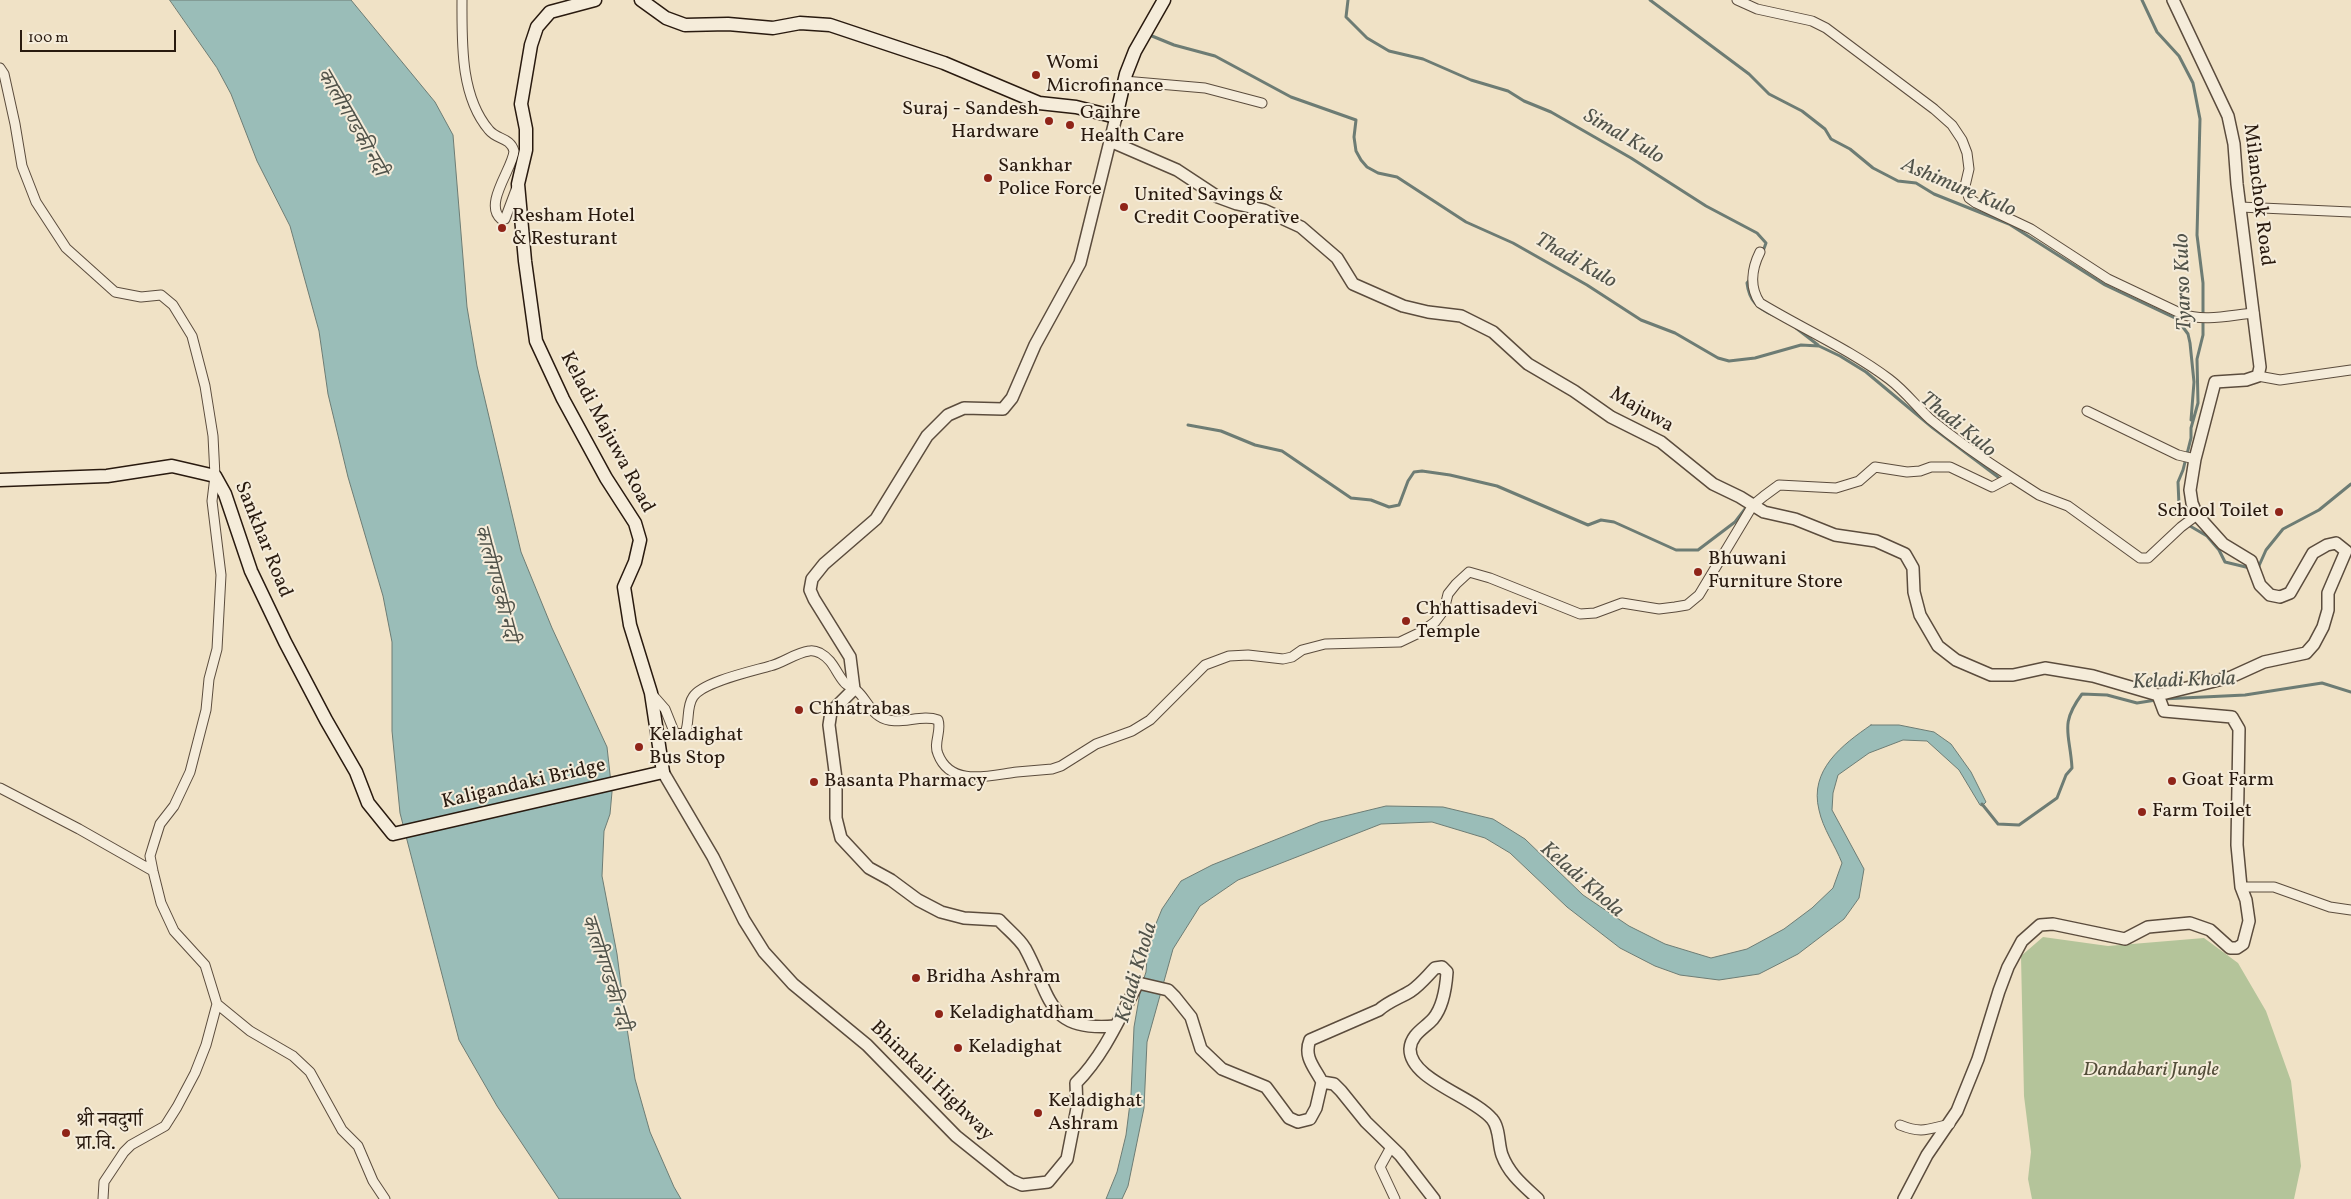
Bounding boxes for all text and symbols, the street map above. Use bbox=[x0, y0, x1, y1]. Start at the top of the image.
scale bar bbox=[22, 20, 179, 52]
text: 100 m bbox=[28, 28, 68, 49]
place label: Womi Microfinance bbox=[1046, 52, 1163, 99]
water label: कालीगण्डकी नदी bbox=[309, 65, 391, 181]
marker: Womi Microfinance bbox=[1030, 69, 1042, 81]
place label: Suraj - Sandesh Hardware bbox=[902, 98, 1039, 145]
place label: Gaihre Health Care bbox=[1080, 102, 1184, 149]
water label: Simal Kulo bbox=[1578, 105, 1668, 171]
marker: Suraj - Sandesh Hardware bbox=[1043, 115, 1055, 127]
marker: Gaihre Health Care bbox=[1064, 119, 1076, 131]
street label: Milanchok Road bbox=[2236, 122, 2278, 268]
water label: Ashimure Kulo bbox=[1897, 154, 2019, 224]
place label: Sankhar Police Force bbox=[998, 155, 1102, 202]
marker: Sankhar Police Force bbox=[982, 172, 994, 184]
place label: United Savings & Credit Cooperative bbox=[1134, 184, 1299, 231]
marker: United Savings & Credit Cooperative bbox=[1118, 201, 1130, 213]
place label: Resham Hotel & Resturant bbox=[512, 205, 635, 252]
marker: Resham Hotel & Resturant bbox=[496, 222, 508, 234]
water label: Thadi Kulo bbox=[1530, 229, 1620, 295]
water label: Tyarso Kulo bbox=[2171, 233, 2199, 331]
street label: Keladi Majuwa Road bbox=[553, 348, 659, 518]
street label: Majuwa bbox=[1605, 383, 1677, 439]
water label: Thadi Kulo bbox=[1914, 388, 2000, 464]
street label: Sankhar Road bbox=[228, 478, 296, 602]
place label: School Toilet bbox=[2157, 500, 2269, 524]
marker: School Toilet bbox=[2273, 506, 2285, 518]
water label: कालीगण्डकी नदी bbox=[466, 523, 522, 645]
place label: Bhuwani Furniture Store bbox=[1708, 548, 1843, 595]
marker: Bhuwani Furniture Store bbox=[1692, 566, 1704, 578]
place label: Chhattisadevi Temple bbox=[1416, 598, 1538, 645]
marker: Chhattisadevi Temple bbox=[1400, 615, 1412, 627]
water label: Keladi Khola bbox=[2132, 668, 2236, 696]
place label: Chhatrabas bbox=[809, 698, 910, 722]
marker: Chhatrabas bbox=[793, 704, 805, 716]
place label: Keladighat Bus Stop bbox=[649, 724, 743, 771]
marker: Keladighat Bus Stop bbox=[633, 741, 645, 753]
street label: Kaligandaki Bridge bbox=[440, 754, 608, 816]
place label: Goat Farm bbox=[2182, 769, 2274, 793]
place label: Basanta Pharmacy bbox=[824, 770, 987, 794]
marker: Goat Farm bbox=[2166, 775, 2178, 787]
marker: Basanta Pharmacy bbox=[808, 776, 820, 788]
place label: Farm Toilet bbox=[2152, 800, 2252, 824]
marker: Farm Toilet bbox=[2136, 806, 2148, 818]
water label: Keladi Khola bbox=[1534, 838, 1628, 924]
water label: कालीगण्डकी नदी bbox=[573, 912, 635, 1034]
water label: Keladi Khola bbox=[1112, 920, 1164, 1026]
place label: Bridha Ashram bbox=[926, 966, 1061, 990]
marker: Bridha Ashram bbox=[910, 972, 922, 984]
place label: Keladighatdham bbox=[949, 1002, 1094, 1026]
marker: Keladighatdham bbox=[933, 1008, 945, 1020]
street label: Bhimkali Highway bbox=[864, 1017, 998, 1147]
place label: Keladighat bbox=[968, 1036, 1062, 1060]
marker: Keladighat bbox=[952, 1042, 964, 1054]
park label: Dandabari Jungle bbox=[2083, 1059, 2219, 1083]
place label: Keladighat Ashram bbox=[1048, 1090, 1142, 1137]
marker: Keladighat Ashram bbox=[1032, 1107, 1044, 1119]
place label: श्री नवदुर्गा प्रा.वि. bbox=[76, 1110, 143, 1157]
marker: श्री नवदुर्गा प्रा.वि. bbox=[60, 1127, 72, 1139]

